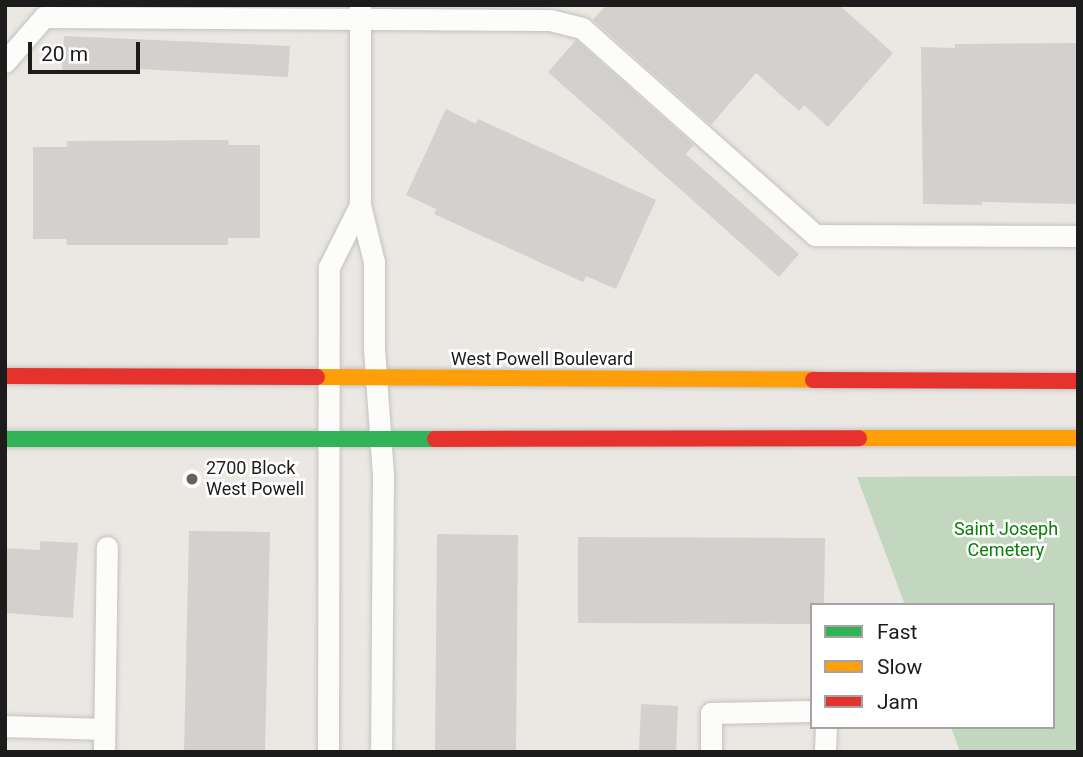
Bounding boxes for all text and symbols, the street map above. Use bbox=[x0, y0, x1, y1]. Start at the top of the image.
scale bar bbox=[32, 28, 144, 72]
text: 20 m bbox=[41, 42, 88, 66]
street label: West Powell Boulevard bbox=[451, 348, 633, 370]
place label: 2700 Block West Powell bbox=[206, 458, 304, 500]
marker: 2700 Block West Powell bbox=[184, 471, 200, 487]
park label: Saint Joseph Cemetery bbox=[954, 519, 1058, 562]
legend bbox=[810, 603, 1055, 729]
text: Fast bbox=[877, 620, 917, 644]
text: Slow bbox=[877, 655, 922, 679]
text: Jam bbox=[877, 690, 918, 714]

